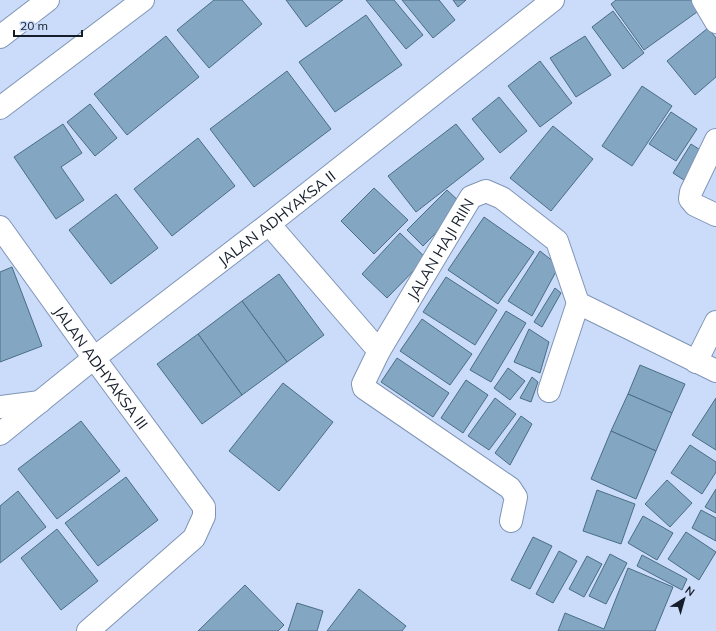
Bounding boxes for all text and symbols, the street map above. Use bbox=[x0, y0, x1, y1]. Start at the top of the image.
scale bar bbox=[14, 12, 82, 38]
text: 20 m bbox=[20, 18, 48, 33]
street label: JALAN ADHYAKSA II bbox=[214, 166, 339, 269]
street label: JALAN HAJI RIIN bbox=[402, 195, 478, 303]
street label: JALAN ADHYAKSA III bbox=[50, 302, 153, 433]
north arrow bbox=[664, 579, 704, 619]
text: N bbox=[682, 583, 698, 599]

